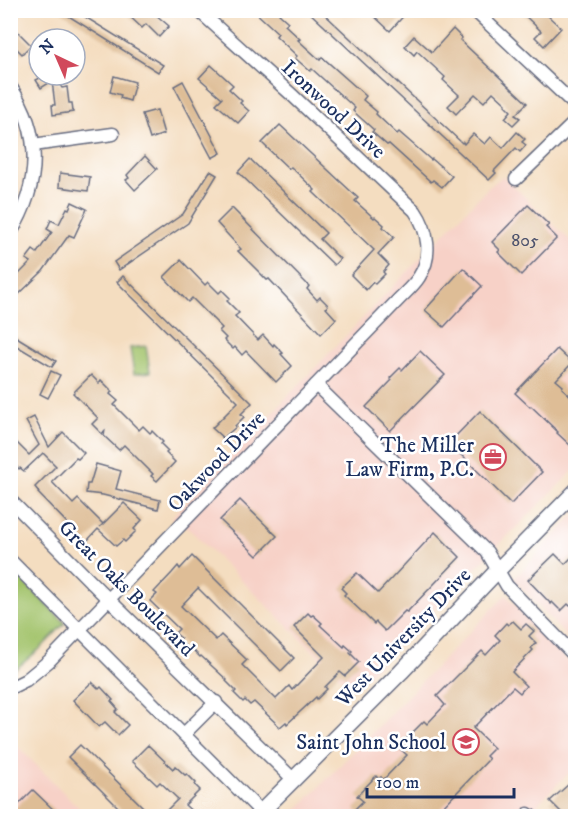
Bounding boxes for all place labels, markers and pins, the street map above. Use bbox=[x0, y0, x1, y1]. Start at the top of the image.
place label: The Miller Law Firm, P.C. bbox=[345, 433, 474, 483]
office icon: The Miller Law Firm, P.C. bbox=[478, 442, 508, 472]
school or university icon: Saint John School bbox=[451, 727, 481, 757]
place label: Saint John School bbox=[296, 730, 447, 756]

